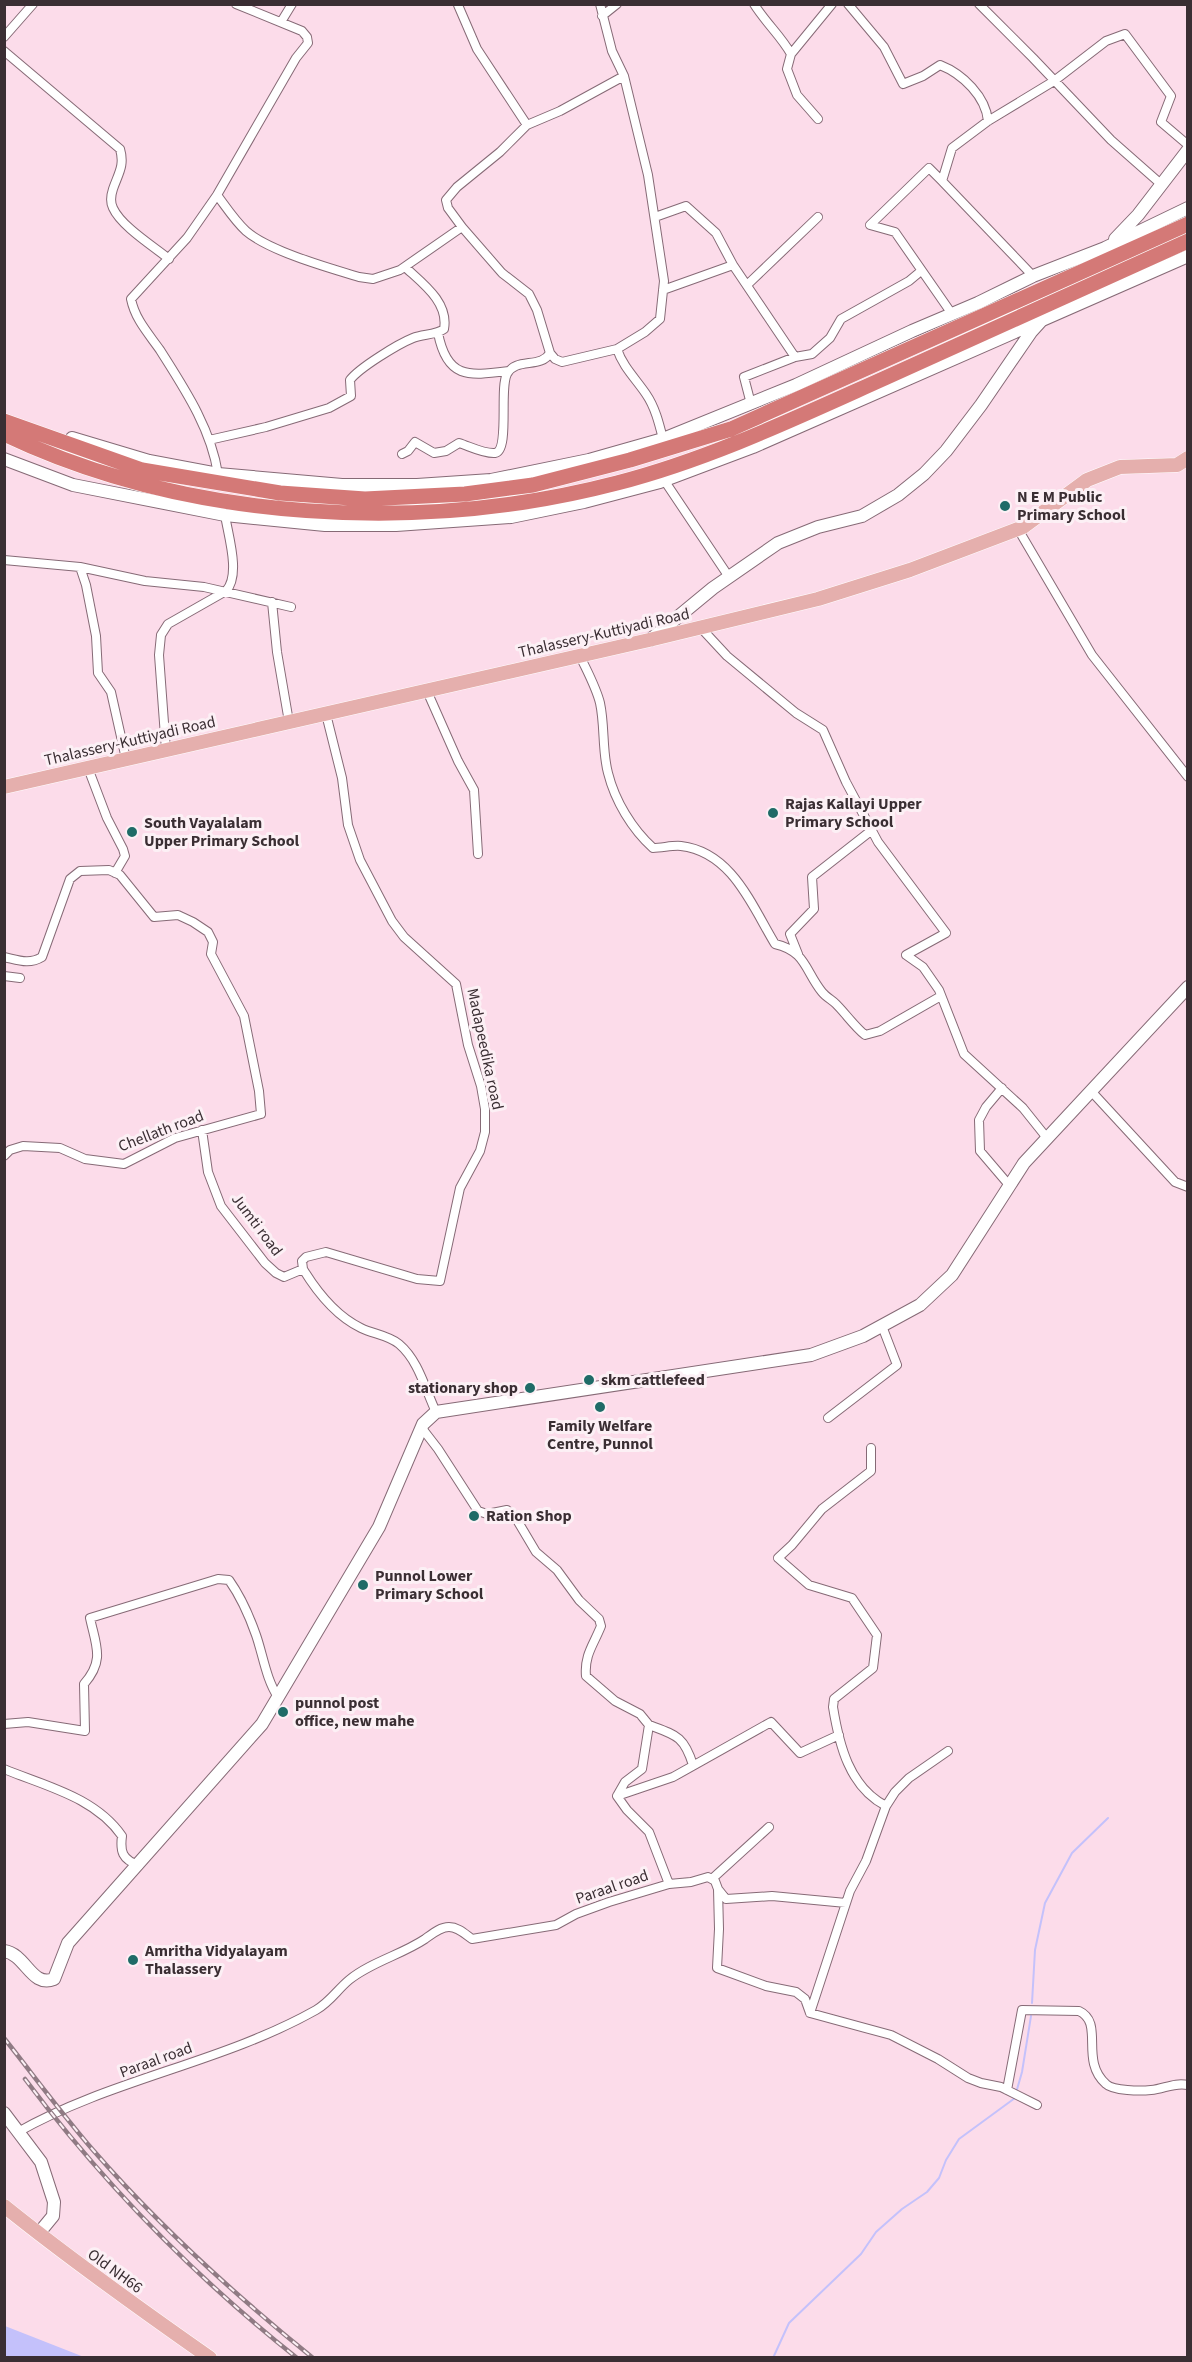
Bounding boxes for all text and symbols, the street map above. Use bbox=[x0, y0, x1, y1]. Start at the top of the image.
place label: N E M Public Primary School bbox=[1017, 486, 1126, 526]
marker: N E M Public Primary School bbox=[998, 499, 1012, 513]
street label: Thalassery-Kuttiyadi Road bbox=[516, 603, 692, 663]
street label: Thalassery-Kuttiyadi Road bbox=[42, 711, 218, 771]
place label: Rajas Kallayi Upper Primary School bbox=[785, 793, 922, 833]
marker: Rajas Kallayi Upper Primary School bbox=[766, 806, 780, 820]
place label: South Vayalalam Upper Primary School bbox=[144, 812, 300, 852]
marker: South Vayalalam Upper Primary School bbox=[125, 825, 139, 839]
street label: Madapeedika road bbox=[461, 986, 509, 1112]
street label: Chellath road bbox=[115, 1105, 207, 1157]
street label: Jumti road bbox=[226, 1189, 288, 1261]
place label: skm cattlefeed bbox=[601, 1369, 705, 1391]
marker: skm cattlefeed bbox=[582, 1373, 596, 1387]
place label: stationary shop bbox=[408, 1377, 518, 1399]
marker: stationary shop bbox=[523, 1381, 537, 1395]
marker: Family Welfare Centre, Punnol bbox=[593, 1400, 607, 1414]
place label: Family Welfare Centre, Punnol bbox=[547, 1415, 653, 1455]
place label: Ration Shop bbox=[486, 1505, 572, 1527]
marker: Ration Shop bbox=[467, 1509, 481, 1523]
place label: Punnol Lower Primary School bbox=[375, 1565, 484, 1605]
marker: Punnol Lower Primary School bbox=[356, 1578, 370, 1592]
place label: punnol post office, new mahe bbox=[295, 1692, 415, 1732]
marker: punnol post office, new mahe bbox=[276, 1705, 290, 1719]
street label: Paraal road bbox=[573, 1864, 651, 1910]
place label: Amritha Vidyalayam Thalassery bbox=[144, 1940, 288, 1980]
marker: Amritha Vidyalayam Thalassery bbox=[126, 1953, 140, 1967]
street label: Paraal road bbox=[117, 2037, 195, 2083]
street label: Old NH66 bbox=[83, 2243, 147, 2299]

